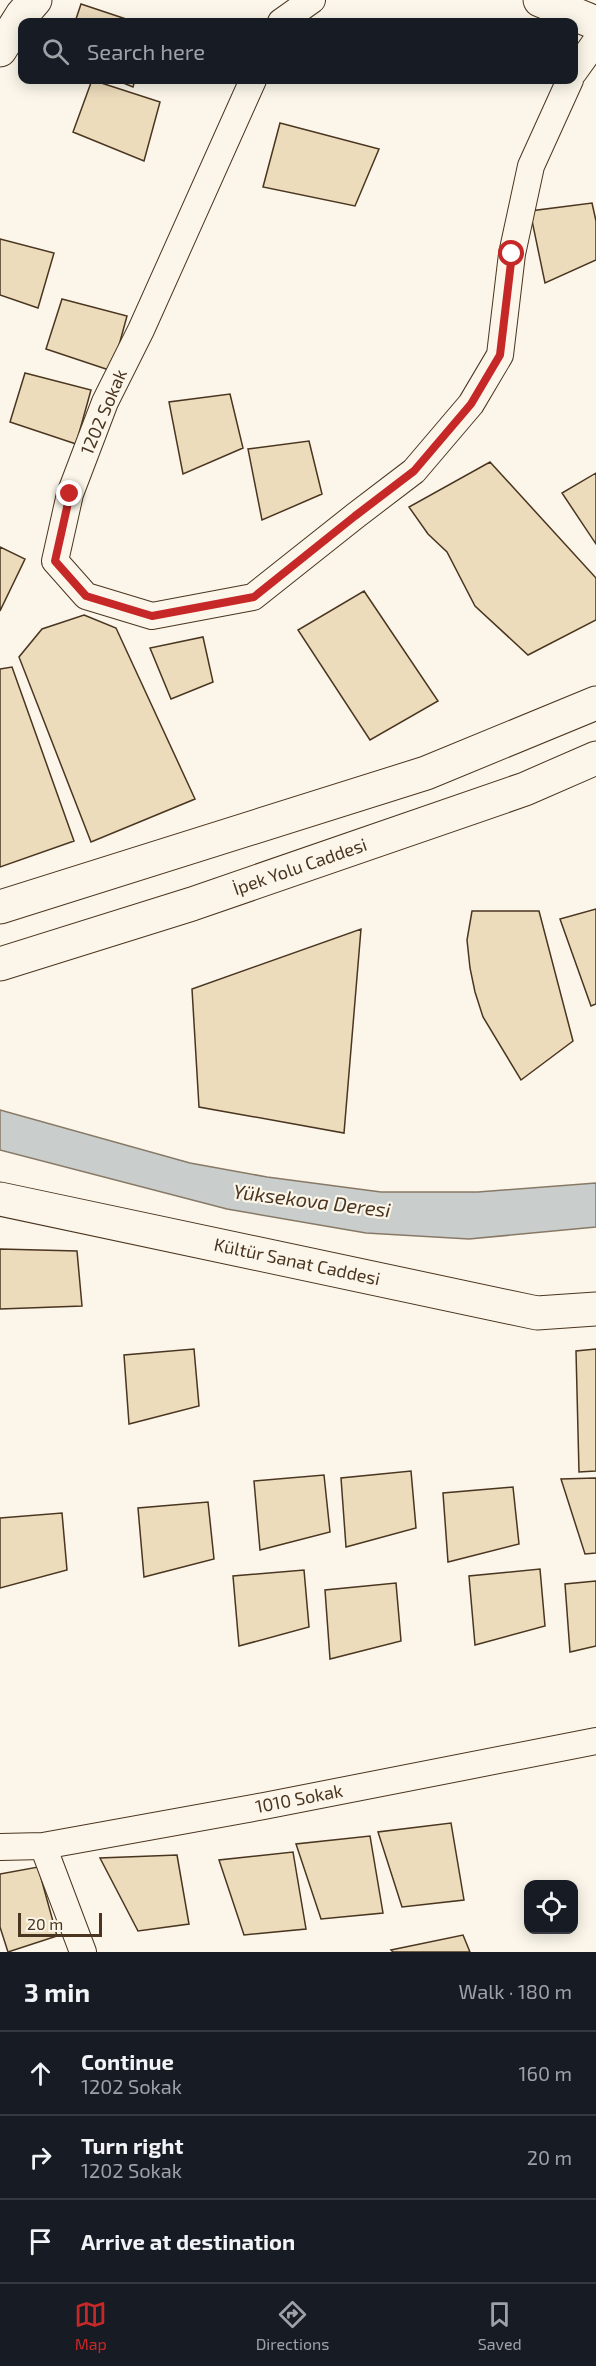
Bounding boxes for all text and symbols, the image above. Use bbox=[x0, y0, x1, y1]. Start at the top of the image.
search box bbox=[18, 18, 578, 84]
icon: search bbox=[39, 35, 72, 68]
text: Search here bbox=[87, 38, 205, 64]
route start bbox=[498, 240, 524, 266]
street label: 1202 Sokak bbox=[75, 366, 131, 458]
route end bbox=[56, 480, 82, 506]
street label: İpek Yolu Caddesi bbox=[230, 833, 370, 899]
water label: Yüksekova Deresi bbox=[232, 1178, 392, 1222]
street label: Kültür Sanat Caddesi bbox=[212, 1233, 382, 1289]
street label: 1010 Sokak bbox=[253, 1779, 344, 1817]
map controls bbox=[524, 1880, 578, 1934]
button: locate bbox=[524, 1880, 578, 1934]
scale bar bbox=[18, 1910, 102, 1938]
text: 20 m bbox=[27, 1914, 63, 1933]
text: 3 min bbox=[24, 1976, 90, 2007]
text: Walk · 180 m bbox=[459, 1979, 572, 2003]
text: Continue bbox=[81, 2048, 174, 2074]
icon: ahead bbox=[24, 2057, 57, 2090]
text: 160 m bbox=[519, 2061, 572, 2085]
text: 1202 Sokak bbox=[81, 2074, 182, 2098]
text: Turn right bbox=[81, 2132, 183, 2158]
icon: right bbox=[24, 2141, 57, 2174]
text: 20 m bbox=[527, 2145, 572, 2169]
text: 1202 Sokak bbox=[81, 2158, 182, 2182]
icon: arrive bbox=[24, 2225, 57, 2258]
text: Arrive at destination bbox=[81, 2228, 295, 2254]
tab: Map bbox=[74, 2298, 107, 2353]
tab: Directions bbox=[256, 2298, 329, 2353]
tab: Saved bbox=[478, 2298, 522, 2353]

